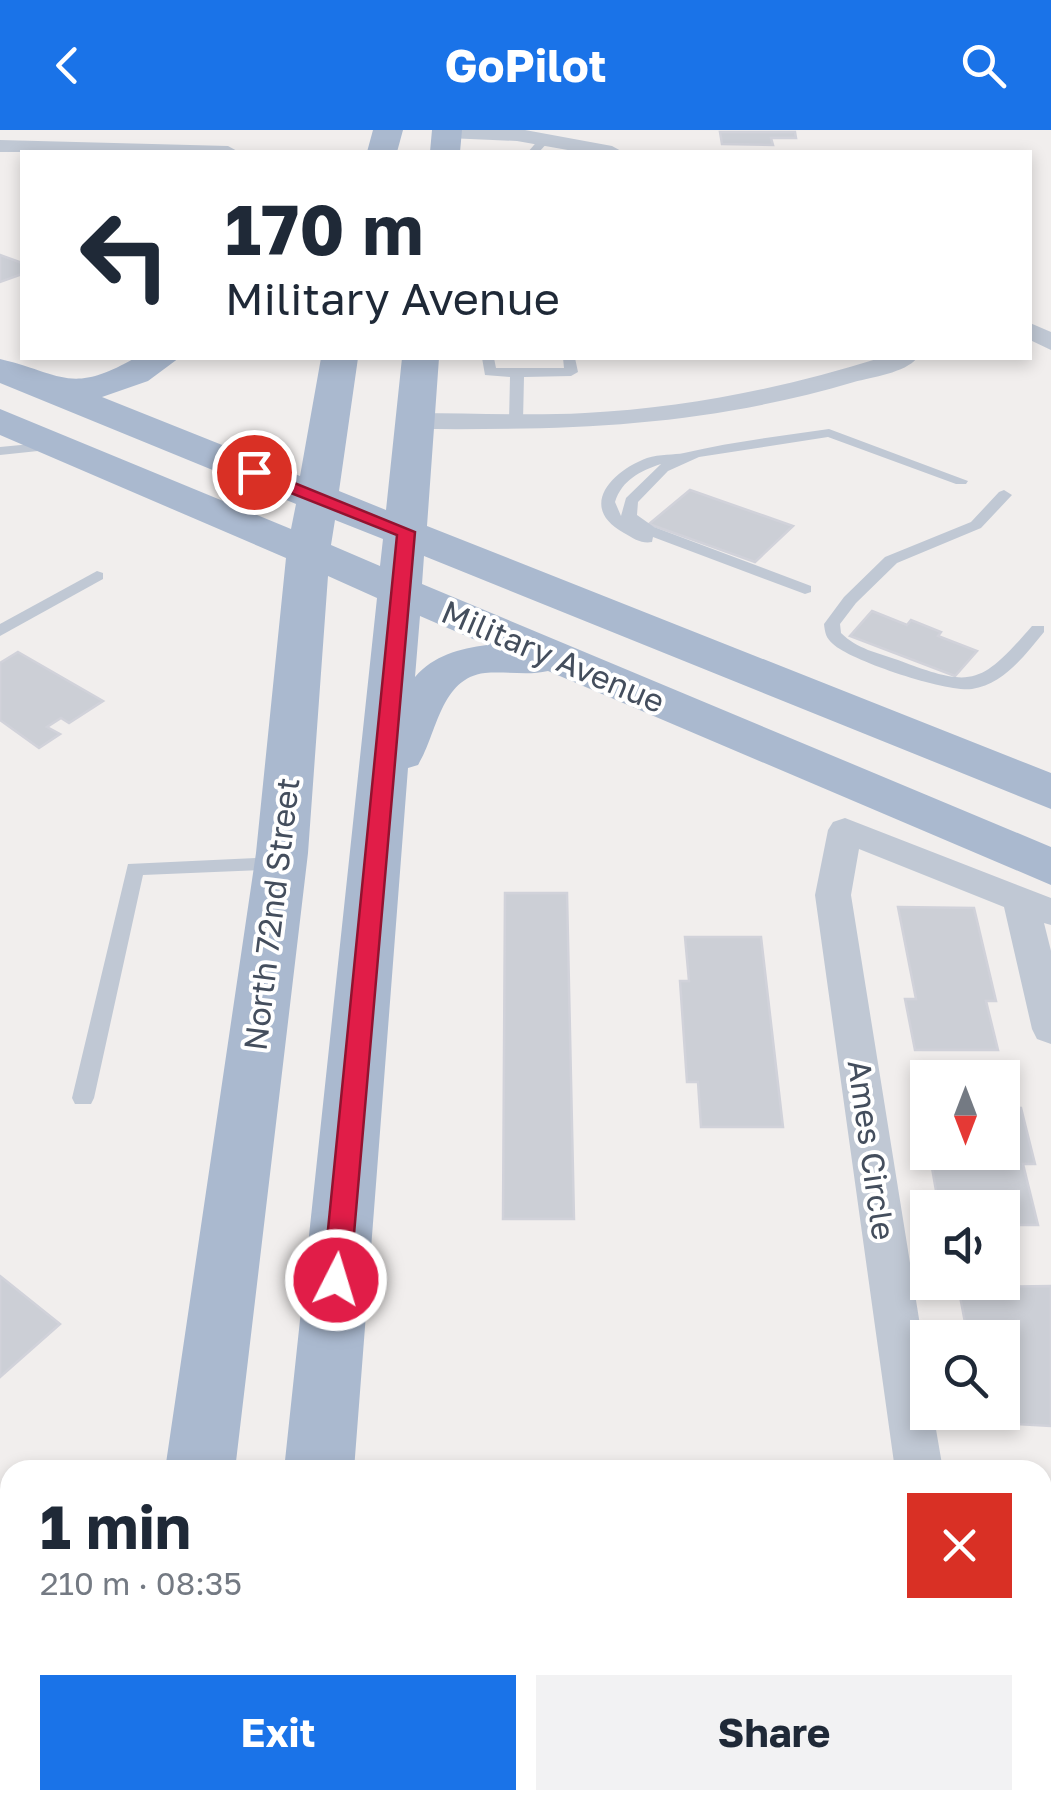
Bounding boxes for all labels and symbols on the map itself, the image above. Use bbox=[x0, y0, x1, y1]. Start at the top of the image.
pin bbox=[212, 430, 297, 515]
street label: Military Avenue bbox=[436, 592, 670, 720]
street label: North 72nd Street bbox=[235, 775, 307, 1053]
street label: Ames Circle bbox=[841, 1057, 903, 1242]
north arrow bbox=[910, 1060, 1020, 1170]
position arrow bbox=[284, 1228, 388, 1332]

